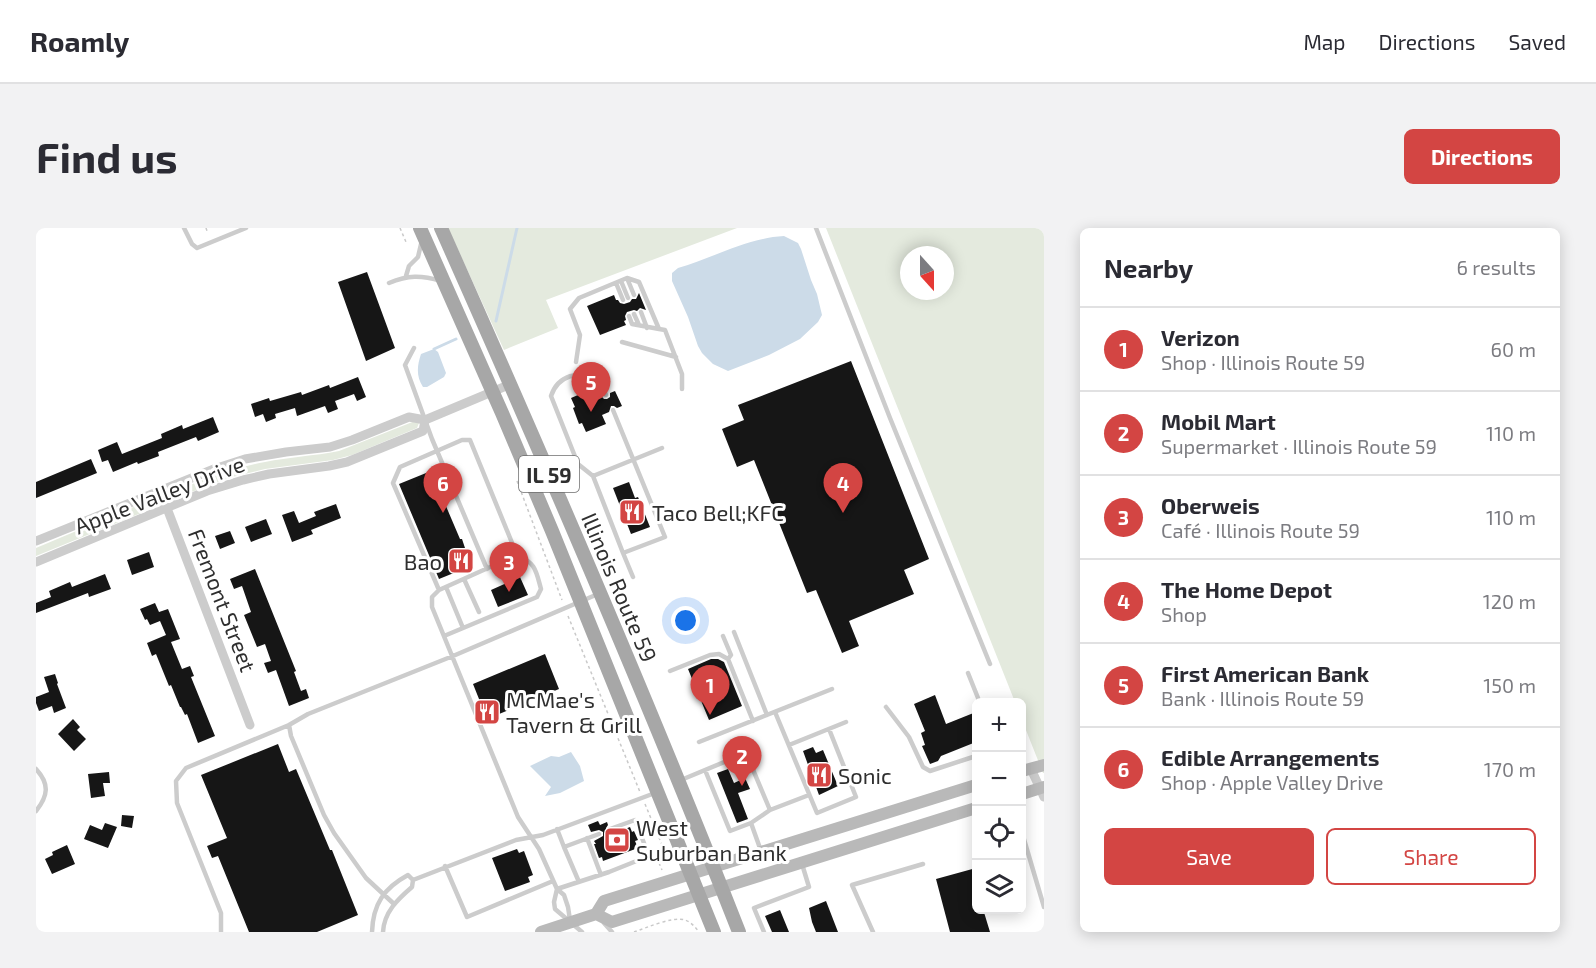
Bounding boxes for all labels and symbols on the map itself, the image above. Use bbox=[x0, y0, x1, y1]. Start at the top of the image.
north arrow bbox=[900, 246, 954, 300]
pin: 5 bbox=[572, 362, 610, 412]
street label: Apple Valley Drive bbox=[70, 450, 248, 538]
road number: IL 59 bbox=[519, 456, 579, 492]
pin: 6 bbox=[424, 464, 462, 513]
pin: 4 bbox=[824, 464, 862, 513]
restaurant icon: Taco Bell;KFC bbox=[617, 497, 647, 527]
place label: Taco Bell;KFC bbox=[652, 499, 784, 525]
street label: Illinois Route 59 bbox=[577, 509, 663, 665]
street label: Fremont Street bbox=[184, 525, 262, 675]
pin: 3 bbox=[490, 542, 528, 592]
restaurant icon: Bao bbox=[446, 546, 476, 576]
place label: Bao bbox=[404, 548, 442, 574]
your location bbox=[671, 606, 700, 635]
pin: 1 bbox=[690, 666, 730, 715]
place label: McMae's Tavern & Grill bbox=[506, 686, 642, 737]
restaurant icon: McMae's Tavern & Grill bbox=[472, 697, 502, 727]
pin: 2 bbox=[722, 736, 762, 786]
restaurant icon: Sonic bbox=[804, 760, 834, 790]
place label: Sonic bbox=[838, 762, 892, 788]
place label: West Suburban Bank bbox=[636, 814, 787, 865]
bank icon: West Suburban Bank bbox=[602, 825, 632, 855]

